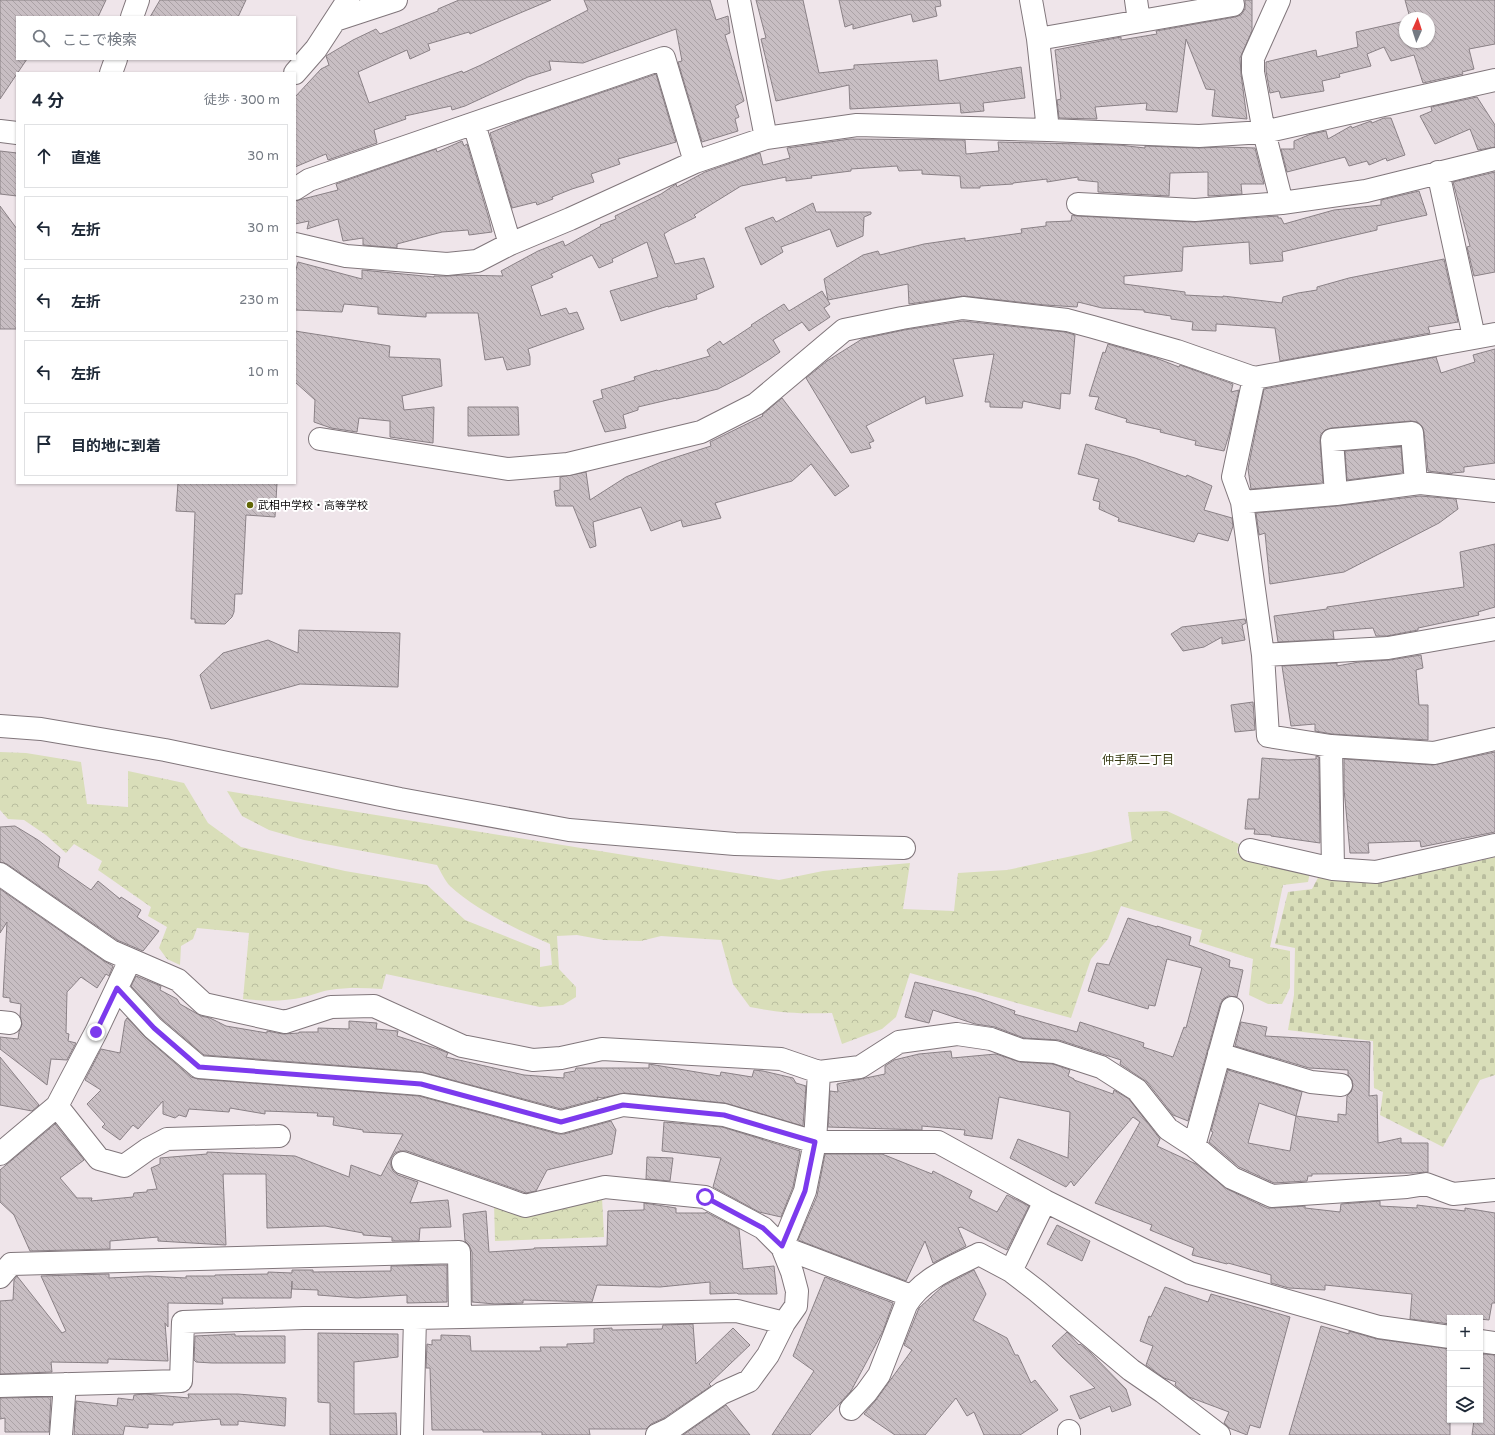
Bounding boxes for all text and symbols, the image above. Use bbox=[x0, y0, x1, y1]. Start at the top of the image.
north arrow bbox=[1399, 12, 1435, 48]
search box bbox=[16, 16, 296, 60]
icon: search bbox=[30, 27, 52, 49]
text: ここで検索 bbox=[62, 31, 137, 49]
text: 4 分 bbox=[32, 90, 64, 111]
text: 徒歩 · 300 m bbox=[204, 92, 280, 108]
icon: ahead bbox=[33, 145, 55, 167]
text: 30 m bbox=[247, 148, 279, 164]
text: 直進 bbox=[71, 149, 101, 167]
icon: left bbox=[33, 217, 55, 239]
text: 30 m bbox=[247, 220, 279, 236]
text: 左折 bbox=[71, 221, 101, 239]
icon: left bbox=[33, 289, 55, 311]
text: 230 m bbox=[239, 292, 279, 308]
text: 左折 bbox=[71, 293, 101, 311]
icon: left bbox=[33, 361, 55, 383]
text: 10 m bbox=[247, 364, 279, 380]
text: 左折 bbox=[71, 365, 101, 383]
icon: arrive bbox=[33, 433, 55, 455]
text: 目的地に到着 bbox=[71, 437, 161, 455]
place label: 武相中学校・高等学校 bbox=[258, 499, 368, 512]
marker: 武相中学校・高等学校 bbox=[245, 500, 255, 510]
district label: 仲手原二丁目 bbox=[1102, 753, 1174, 767]
route end bbox=[87, 1023, 105, 1041]
route start bbox=[696, 1188, 714, 1206]
map controls bbox=[1447, 1315, 1483, 1423]
button: + bbox=[1447, 1315, 1483, 1351]
button: − bbox=[1447, 1351, 1483, 1387]
button: layers bbox=[1447, 1387, 1483, 1423]

